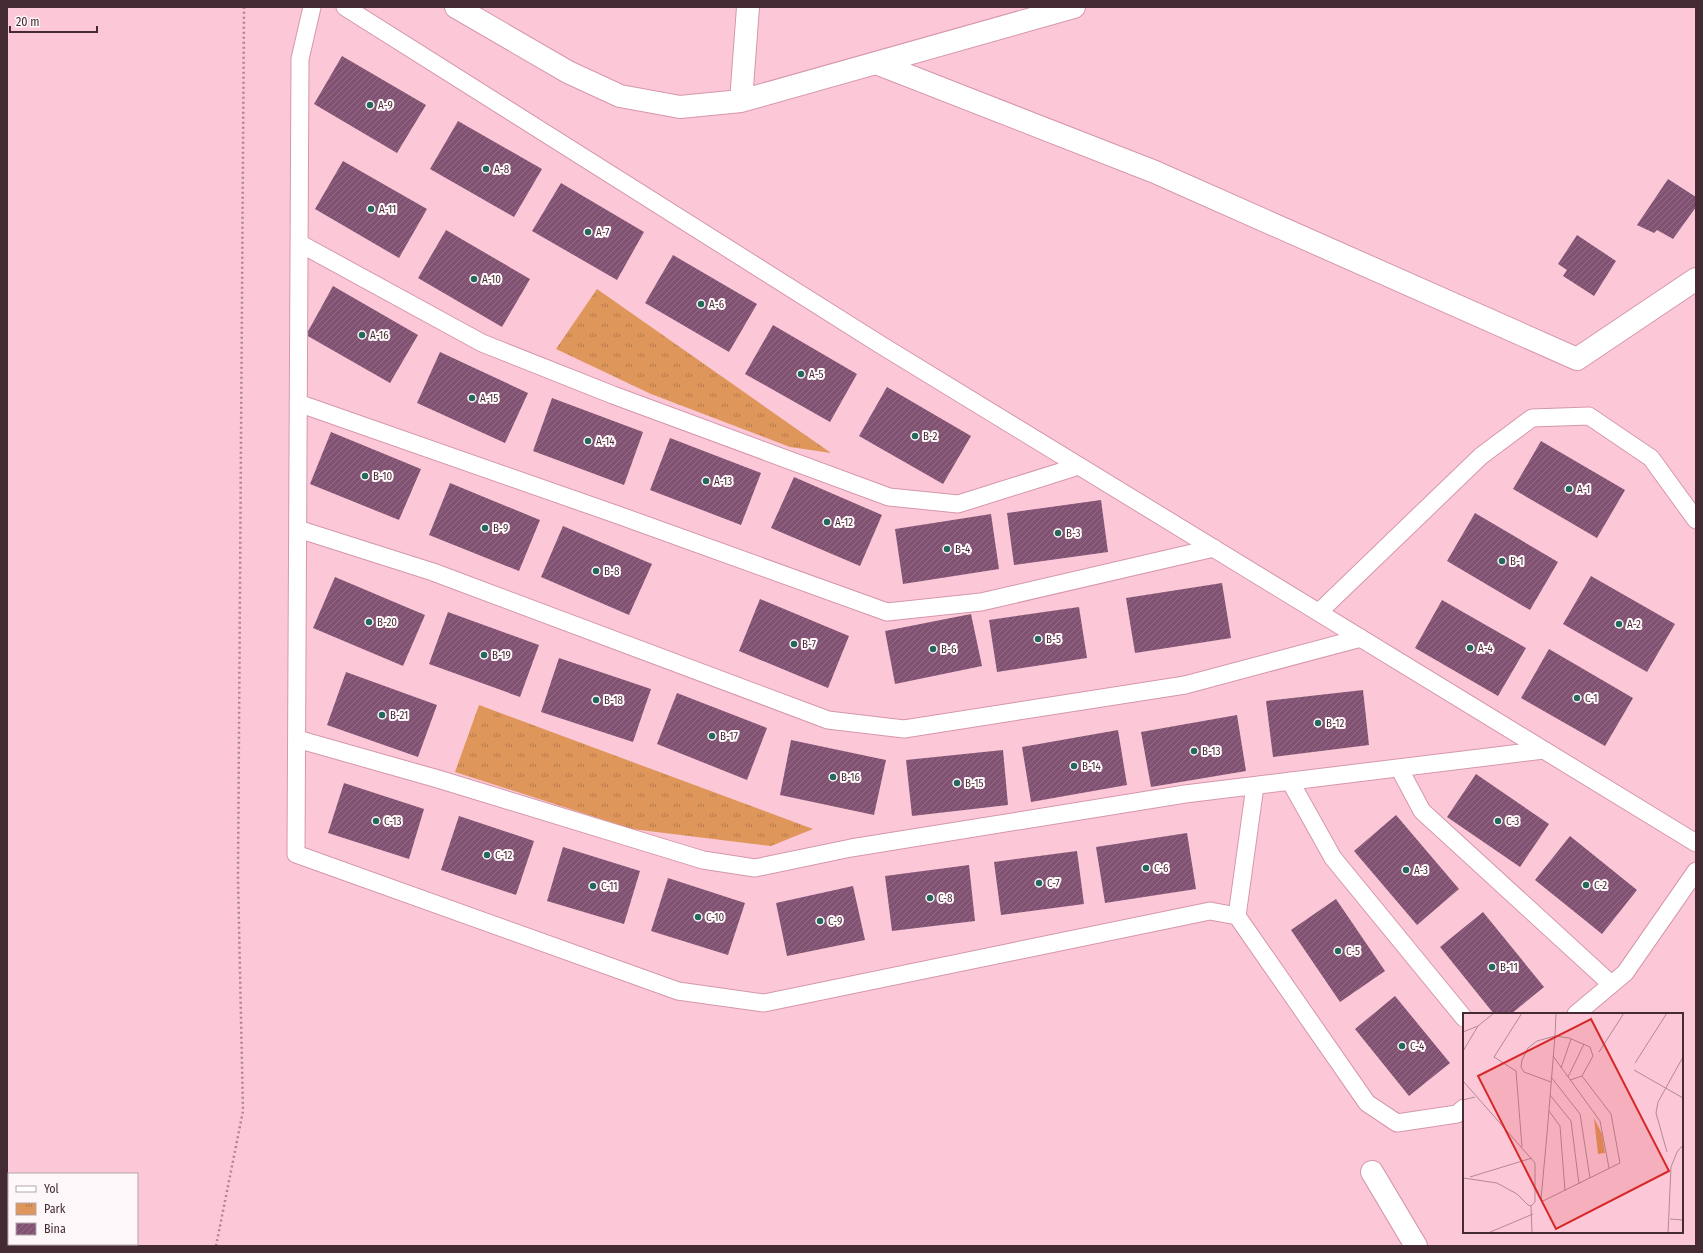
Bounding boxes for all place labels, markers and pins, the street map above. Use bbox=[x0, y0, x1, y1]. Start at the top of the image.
place label: A-9 bbox=[378, 99, 393, 112]
marker: A-9 bbox=[365, 100, 375, 110]
place label: A-8 bbox=[494, 163, 510, 176]
marker: A-8 bbox=[481, 164, 491, 174]
place label: A-11 bbox=[379, 203, 396, 216]
marker: A-11 bbox=[366, 204, 376, 214]
place label: A-7 bbox=[596, 226, 610, 239]
marker: A-7 bbox=[583, 227, 593, 237]
place label: A-10 bbox=[482, 273, 501, 286]
marker: A-10 bbox=[469, 274, 479, 284]
place label: A-6 bbox=[709, 298, 725, 311]
marker: A-6 bbox=[696, 299, 706, 309]
place label: A-16 bbox=[370, 329, 389, 342]
marker: A-16 bbox=[357, 330, 367, 340]
place label: A-5 bbox=[809, 368, 824, 381]
marker: A-5 bbox=[796, 369, 806, 379]
place label: A-15 bbox=[480, 392, 498, 405]
marker: A-15 bbox=[467, 393, 477, 403]
place label: B-2 bbox=[923, 430, 937, 443]
marker: B-2 bbox=[910, 431, 920, 441]
place label: A-14 bbox=[596, 435, 615, 448]
marker: A-14 bbox=[583, 436, 593, 446]
place label: B-10 bbox=[373, 470, 393, 483]
marker: B-10 bbox=[360, 471, 370, 481]
place label: A-13 bbox=[714, 475, 732, 488]
marker: A-13 bbox=[701, 476, 711, 486]
place label: A-1 bbox=[1577, 483, 1590, 496]
marker: A-1 bbox=[1564, 484, 1574, 494]
place label: A-12 bbox=[835, 516, 853, 529]
marker: A-12 bbox=[822, 517, 832, 527]
place label: B-9 bbox=[493, 522, 508, 535]
marker: B-9 bbox=[480, 523, 490, 533]
place label: B-3 bbox=[1066, 527, 1080, 540]
marker: B-3 bbox=[1053, 528, 1063, 538]
place label: B-4 bbox=[955, 543, 971, 556]
marker: B-4 bbox=[942, 544, 952, 554]
place label: B-1 bbox=[1510, 555, 1524, 568]
marker: B-1 bbox=[1497, 556, 1507, 566]
place label: B-8 bbox=[604, 565, 620, 578]
marker: B-8 bbox=[591, 566, 601, 576]
place label: B-20 bbox=[377, 616, 397, 629]
marker: B-20 bbox=[364, 617, 374, 627]
place label: A-2 bbox=[1627, 618, 1641, 631]
marker: A-2 bbox=[1614, 619, 1624, 629]
place label: B-5 bbox=[1046, 633, 1061, 646]
marker: B-5 bbox=[1033, 634, 1043, 644]
place label: B-7 bbox=[802, 638, 816, 651]
marker: B-7 bbox=[789, 639, 799, 649]
place label: A-4 bbox=[1478, 642, 1494, 655]
place label: B-6 bbox=[941, 643, 957, 656]
marker: A-4 bbox=[1465, 643, 1475, 653]
marker: B-6 bbox=[928, 644, 938, 654]
place label: B-19 bbox=[492, 649, 511, 662]
marker: B-19 bbox=[479, 650, 489, 660]
place label: C-1 bbox=[1585, 692, 1598, 705]
marker: C-1 bbox=[1572, 693, 1582, 703]
place label: B-18 bbox=[604, 694, 624, 707]
marker: B-18 bbox=[591, 695, 601, 705]
place label: B-21 bbox=[390, 709, 408, 722]
marker: B-21 bbox=[377, 710, 387, 720]
place label: B-12 bbox=[1326, 717, 1345, 730]
marker: B-12 bbox=[1313, 718, 1323, 728]
place label: B-17 bbox=[720, 730, 739, 743]
marker: B-17 bbox=[707, 731, 717, 741]
place label: B-13 bbox=[1202, 745, 1221, 758]
marker: B-13 bbox=[1189, 746, 1199, 756]
place label: B-14 bbox=[1082, 760, 1102, 773]
marker: B-14 bbox=[1069, 761, 1079, 771]
place label: B-16 bbox=[841, 771, 861, 784]
marker: B-16 bbox=[828, 772, 838, 782]
place label: B-15 bbox=[965, 777, 984, 790]
marker: B-15 bbox=[952, 778, 962, 788]
place label: C-13 bbox=[384, 815, 402, 828]
place label: C-3 bbox=[1506, 815, 1519, 828]
marker: C-13 bbox=[371, 816, 381, 826]
marker: C-3 bbox=[1493, 816, 1503, 826]
place label: C-12 bbox=[495, 849, 513, 862]
marker: C-12 bbox=[482, 850, 492, 860]
place label: C-6 bbox=[1154, 862, 1169, 875]
marker: C-6 bbox=[1141, 863, 1151, 873]
place label: A-3 bbox=[1414, 864, 1428, 877]
marker: A-3 bbox=[1401, 865, 1411, 875]
place label: C-7 bbox=[1047, 877, 1060, 890]
marker: C-7 bbox=[1034, 878, 1044, 888]
place label: C-2 bbox=[1594, 879, 1607, 892]
place label: C-11 bbox=[601, 880, 618, 893]
marker: C-2 bbox=[1581, 880, 1591, 890]
marker: C-11 bbox=[588, 881, 598, 891]
place label: C-8 bbox=[938, 892, 953, 905]
marker: C-8 bbox=[925, 893, 935, 903]
place label: C-10 bbox=[706, 911, 725, 924]
marker: C-10 bbox=[693, 912, 703, 922]
place label: C-9 bbox=[828, 915, 842, 928]
marker: C-9 bbox=[815, 916, 825, 926]
place label: C-5 bbox=[1346, 945, 1360, 958]
marker: C-5 bbox=[1333, 946, 1343, 956]
place label: B-11 bbox=[1500, 961, 1518, 974]
marker: B-11 bbox=[1487, 962, 1497, 972]
place label: C-4 bbox=[1410, 1040, 1425, 1053]
marker: C-4 bbox=[1397, 1041, 1407, 1051]

